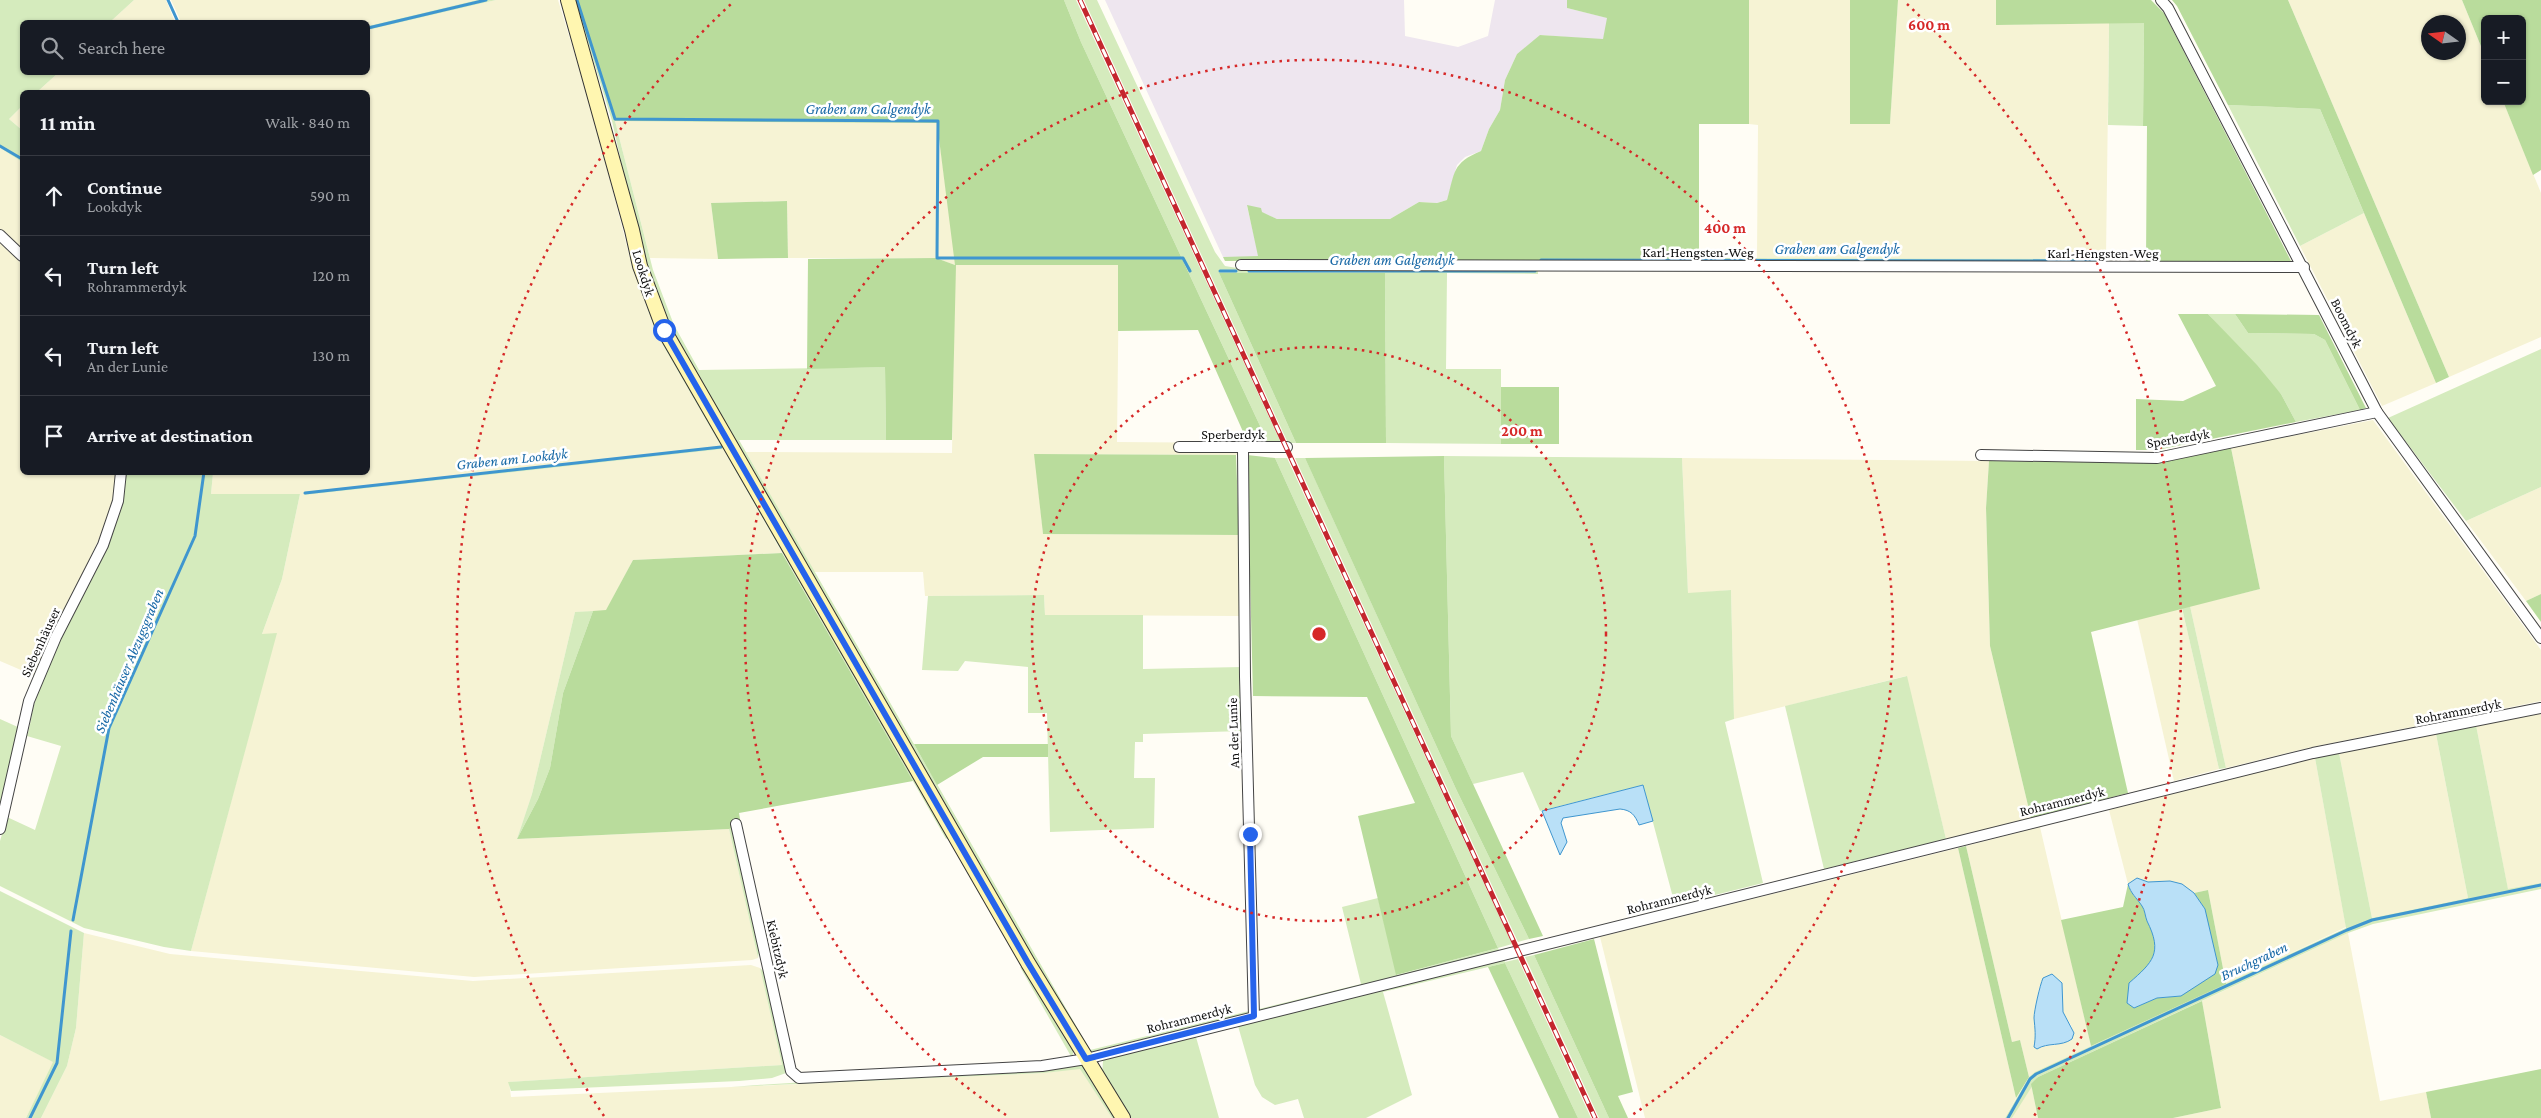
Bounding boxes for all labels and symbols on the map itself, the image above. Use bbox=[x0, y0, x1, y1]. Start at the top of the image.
north arrow bbox=[2421, 15, 2466, 60]
text: 600 m bbox=[1908, 17, 1950, 33]
water label: Graben am Galgendyk bbox=[806, 101, 932, 118]
text: 400 m bbox=[1704, 220, 1746, 236]
water label: Graben am Galgendyk bbox=[1775, 241, 1901, 258]
street label: Karl-Hengsten-Weg bbox=[1642, 244, 1754, 260]
street label: Karl-Hengsten-Weg bbox=[2047, 245, 2159, 261]
street label: Lookdyk bbox=[629, 248, 659, 299]
water label: Graben am Galgendyk bbox=[1330, 252, 1456, 269]
street label: Boomdyk bbox=[2328, 296, 2366, 351]
route start bbox=[653, 319, 676, 342]
text: 200 m bbox=[1501, 423, 1543, 439]
street label: Sperberdyk bbox=[2145, 425, 2211, 451]
street label: Sperberdyk bbox=[1201, 426, 1265, 442]
water label: Graben am Lookdyk bbox=[456, 445, 570, 474]
water label: Siebenhäuser Abzugsgraben bbox=[91, 586, 168, 736]
street label: Siebenhäuser bbox=[17, 605, 63, 679]
centre of rings bbox=[1310, 625, 1328, 643]
street label: Rohrammerdyk bbox=[2414, 695, 2503, 727]
street label: An der Lunie bbox=[1224, 697, 1242, 769]
street label: Rohrammerdyk bbox=[2018, 783, 2106, 819]
route end bbox=[1239, 823, 1262, 846]
street label: Rohrammerdyk bbox=[1625, 881, 1713, 917]
street label: Kiebitzdyk bbox=[763, 918, 793, 980]
water label: Bruchgraben bbox=[2218, 938, 2291, 984]
street label: Rohrammerdyk bbox=[1145, 1000, 1233, 1036]

